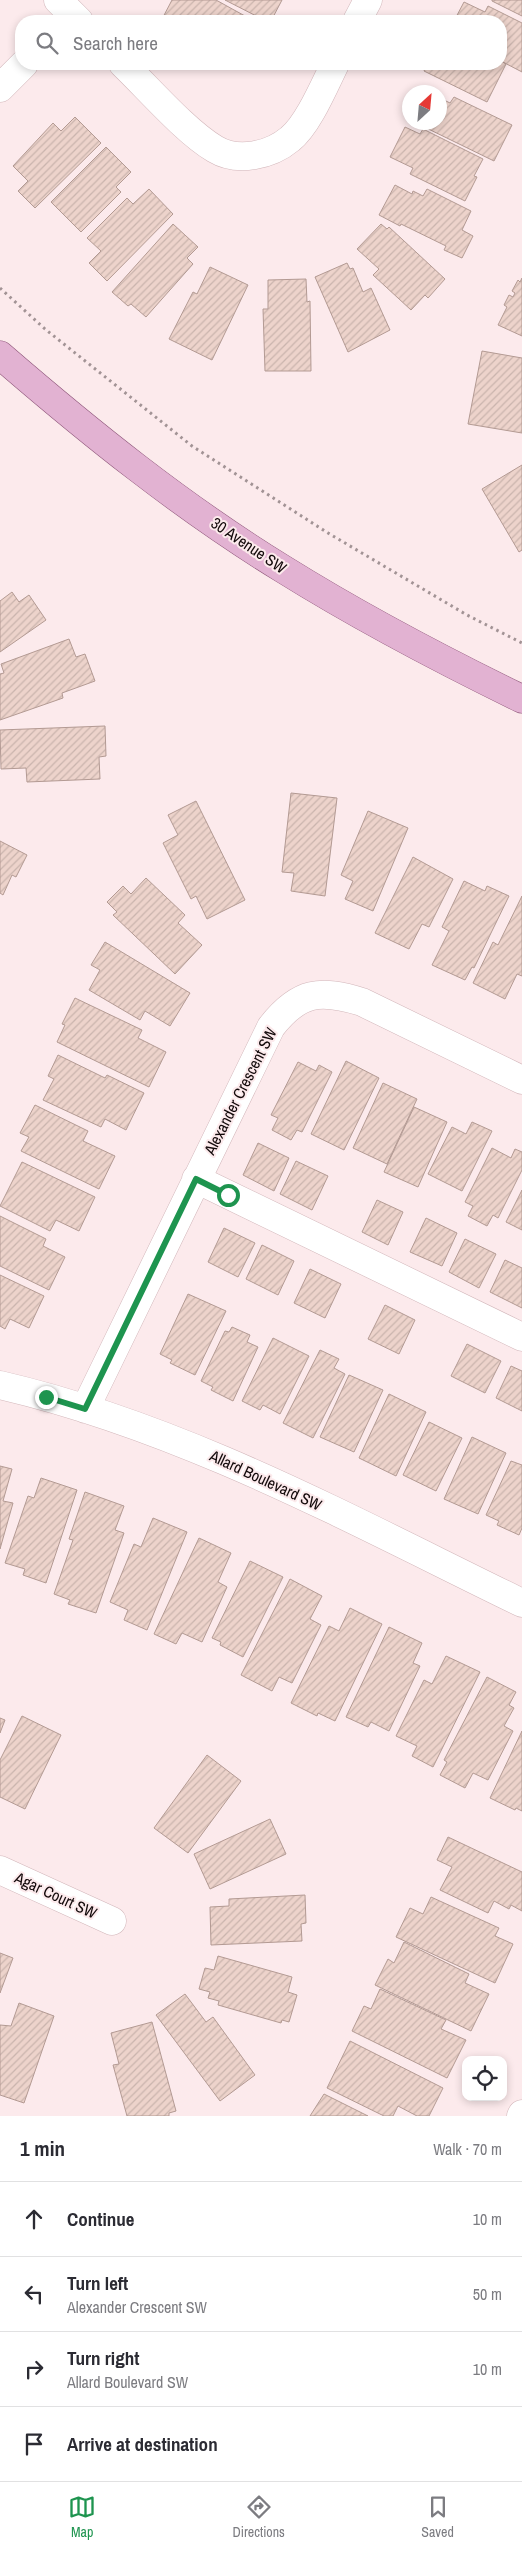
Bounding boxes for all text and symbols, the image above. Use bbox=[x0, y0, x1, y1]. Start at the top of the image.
search box bbox=[15, 15, 507, 70]
icon: search bbox=[33, 29, 61, 57]
text: Search here bbox=[73, 30, 158, 56]
north arrow bbox=[402, 85, 447, 130]
street label: 30 Avenue SW bbox=[207, 512, 292, 579]
street label: Alexander Crescent SW bbox=[198, 1023, 282, 1159]
route start bbox=[217, 1184, 240, 1207]
route end bbox=[35, 1386, 58, 1409]
street label: Allard Boulevard SW bbox=[206, 1444, 326, 1516]
street label: Agar Court SW bbox=[10, 1866, 101, 1924]
map controls bbox=[462, 2056, 507, 2101]
button: locate bbox=[462, 2056, 507, 2101]
text: 1 min bbox=[20, 2134, 65, 2163]
text: Walk · 70 m bbox=[433, 2138, 502, 2160]
icon: ahead bbox=[20, 2205, 48, 2233]
text: Continue bbox=[67, 2206, 135, 2232]
text: 10 m bbox=[473, 2208, 502, 2230]
text: Turn left bbox=[67, 2270, 128, 2296]
icon: left bbox=[20, 2280, 48, 2308]
text: 50 m bbox=[473, 2283, 502, 2305]
text: Alexander Crescent SW bbox=[67, 2296, 207, 2318]
text: Turn right bbox=[67, 2345, 139, 2371]
icon: right bbox=[20, 2355, 48, 2383]
text: 10 m bbox=[473, 2358, 502, 2380]
text: Allard Boulevard SW bbox=[67, 2371, 188, 2393]
icon: arrive bbox=[20, 2430, 48, 2458]
text: Arrive at destination bbox=[67, 2431, 218, 2457]
tab: Map bbox=[68, 2493, 96, 2541]
tab: Directions bbox=[233, 2493, 285, 2541]
tab: Saved bbox=[421, 2493, 454, 2541]

